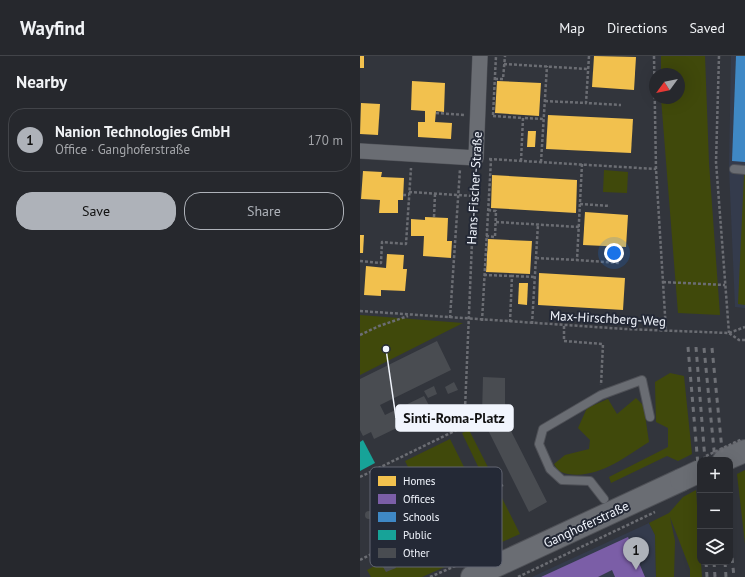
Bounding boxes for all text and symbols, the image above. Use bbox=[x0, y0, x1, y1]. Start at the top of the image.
text: Wayfind bbox=[20, 16, 85, 40]
text: Map bbox=[559, 19, 585, 37]
text: Directions bbox=[607, 19, 667, 37]
text: Saved bbox=[689, 19, 725, 37]
north arrow bbox=[649, 68, 685, 104]
text: Nearby bbox=[16, 71, 67, 93]
text: Nanion Technologies GmbH bbox=[55, 122, 230, 141]
street label: Hans-Fischer-Straße bbox=[463, 131, 486, 245]
text: 1 bbox=[26, 132, 34, 149]
text: 170 m bbox=[308, 132, 343, 149]
text: Office · Ganghoferstraße bbox=[55, 141, 190, 158]
button: Save bbox=[16, 192, 176, 230]
button: Share bbox=[184, 192, 344, 230]
your location bbox=[604, 243, 624, 263]
street label: Max-Hirschberg-Weg bbox=[550, 307, 666, 330]
callout: Sinti-Roma-Platz bbox=[396, 405, 513, 431]
text: Sinti-Roma-Platz bbox=[403, 409, 505, 427]
map controls bbox=[697, 457, 733, 565]
button: + bbox=[697, 457, 733, 493]
legend bbox=[370, 467, 502, 567]
text: Homes bbox=[403, 474, 436, 488]
text: Offices bbox=[403, 492, 435, 506]
button: − bbox=[697, 493, 733, 529]
street label: Ganghoferstraße bbox=[541, 497, 632, 552]
text: Schools bbox=[403, 510, 440, 524]
text: Public bbox=[403, 528, 432, 542]
button: layers bbox=[697, 529, 733, 565]
pin: 1 bbox=[623, 537, 649, 570]
text: Other bbox=[403, 546, 430, 560]

